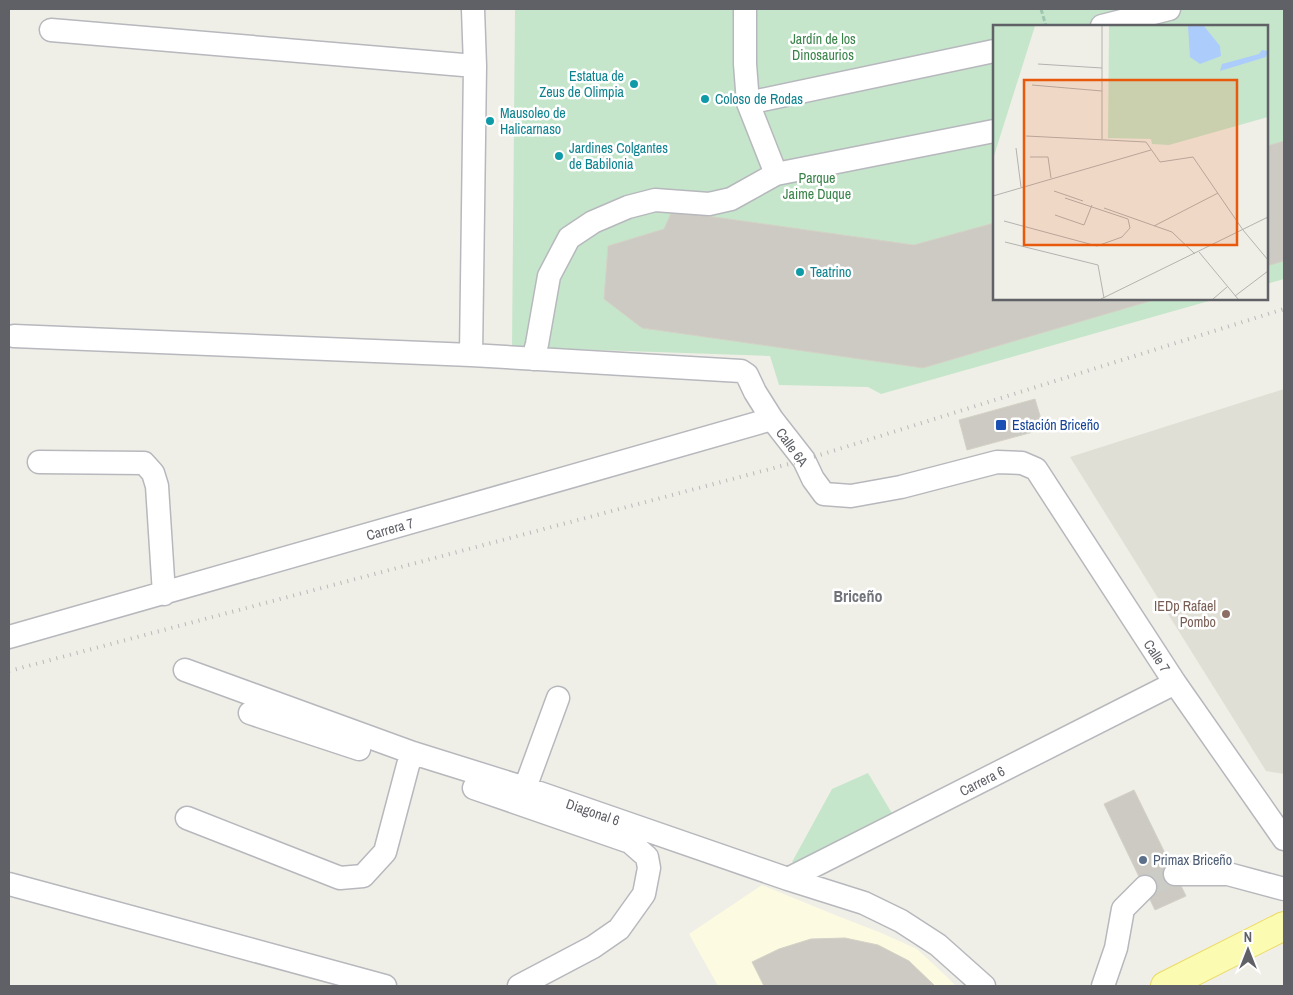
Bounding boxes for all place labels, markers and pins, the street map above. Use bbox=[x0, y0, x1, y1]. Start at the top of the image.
place label: Estatua de Zeus de Olimpia bbox=[539, 67, 625, 101]
marker: Estatua de Zeus de Olimpia bbox=[628, 78, 640, 90]
place label: Coloso de Rodas bbox=[715, 90, 803, 108]
marker: Coloso de Rodas bbox=[699, 93, 711, 105]
place label: Mausoleo de Halicarnaso bbox=[500, 104, 566, 138]
marker: Mausoleo de Halicarnaso bbox=[484, 115, 496, 127]
place label: Jardines Colgantes de Babilonia bbox=[569, 139, 668, 173]
marker: Jardines Colgantes de Babilonia bbox=[553, 150, 565, 162]
place label: Teatrino bbox=[810, 263, 851, 281]
marker: Teatrino bbox=[794, 266, 806, 278]
place label: Estación Briceño bbox=[1012, 416, 1099, 434]
marker: Estación Briceño bbox=[994, 418, 1008, 432]
place label: IEDp Rafael Pombo bbox=[1154, 597, 1216, 631]
marker: IEDp Rafael Pombo bbox=[1220, 608, 1232, 620]
place label: Primax Briceño bbox=[1153, 851, 1232, 869]
marker: Primax Briceño bbox=[1137, 854, 1149, 866]

